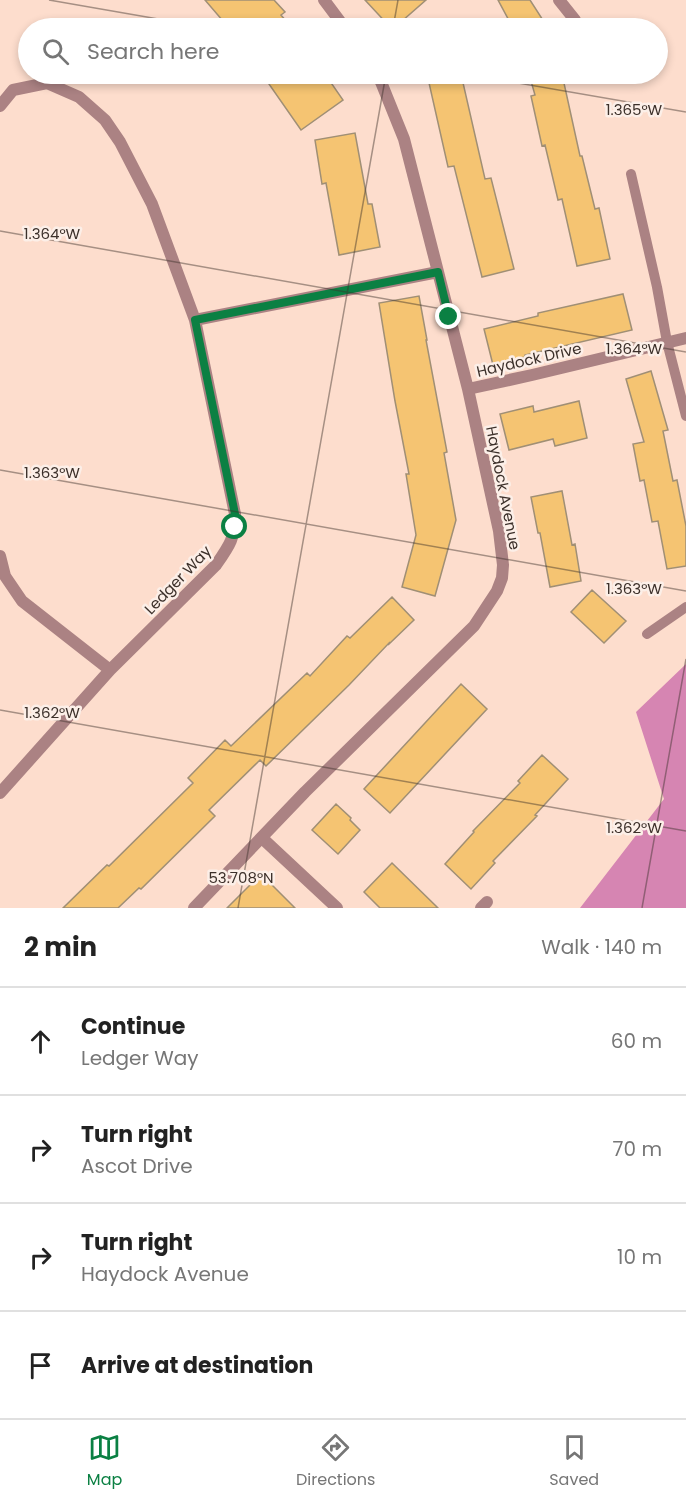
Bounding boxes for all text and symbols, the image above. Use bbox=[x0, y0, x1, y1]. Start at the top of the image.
search box bbox=[18, 18, 668, 84]
icon: search bbox=[39, 35, 72, 68]
text: Search here bbox=[87, 36, 220, 67]
text: 1.365°W bbox=[606, 99, 663, 120]
text: 1.364°W bbox=[24, 223, 81, 244]
route end bbox=[435, 303, 461, 329]
street label: Haydock Drive bbox=[474, 337, 583, 382]
text: 1.364°W bbox=[606, 338, 663, 359]
street label: Haydock Avenue bbox=[481, 424, 526, 552]
text: 1.363°W bbox=[24, 462, 80, 483]
route start bbox=[221, 513, 247, 539]
street label: Ledger Way bbox=[139, 540, 216, 619]
text: 1.363°W bbox=[606, 578, 662, 599]
text: 1.362°W bbox=[24, 702, 80, 723]
text: 1.362°W bbox=[606, 817, 662, 838]
text: 53.708°N bbox=[208, 867, 274, 888]
text: 2 min bbox=[24, 929, 97, 965]
text: Walk · 140 m bbox=[541, 933, 662, 961]
text: Continue bbox=[81, 1011, 185, 1042]
icon: ahead bbox=[24, 1025, 57, 1058]
text: 60 m bbox=[611, 1027, 662, 1055]
text: Ledger Way bbox=[81, 1044, 199, 1072]
text: Turn right bbox=[81, 1119, 192, 1150]
icon: right bbox=[24, 1133, 57, 1166]
text: 70 m bbox=[613, 1135, 662, 1163]
text: Ascot Drive bbox=[81, 1152, 193, 1180]
text: Turn right bbox=[81, 1227, 192, 1258]
icon: right bbox=[24, 1241, 57, 1274]
text: 10 m bbox=[617, 1243, 662, 1271]
text: Haydock Avenue bbox=[81, 1260, 249, 1288]
icon: arrive bbox=[24, 1349, 57, 1382]
text: Arrive at destination bbox=[81, 1350, 313, 1381]
tab: Map bbox=[87, 1431, 122, 1492]
tab: Directions bbox=[296, 1431, 375, 1492]
tab: Saved bbox=[549, 1431, 599, 1492]

